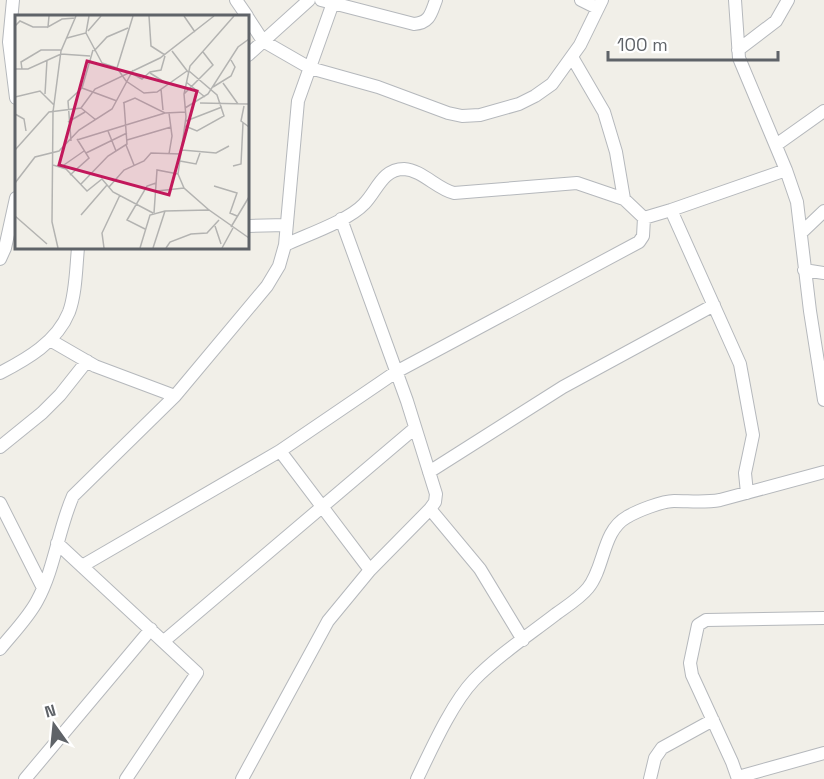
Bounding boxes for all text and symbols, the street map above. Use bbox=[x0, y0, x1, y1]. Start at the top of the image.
inset map bbox=[15, 15, 249, 249]
scale bar bbox=[608, 24, 778, 62]
text: 100 m bbox=[617, 33, 668, 56]
north arrow bbox=[24, 695, 84, 755]
text: N bbox=[42, 699, 58, 723]

